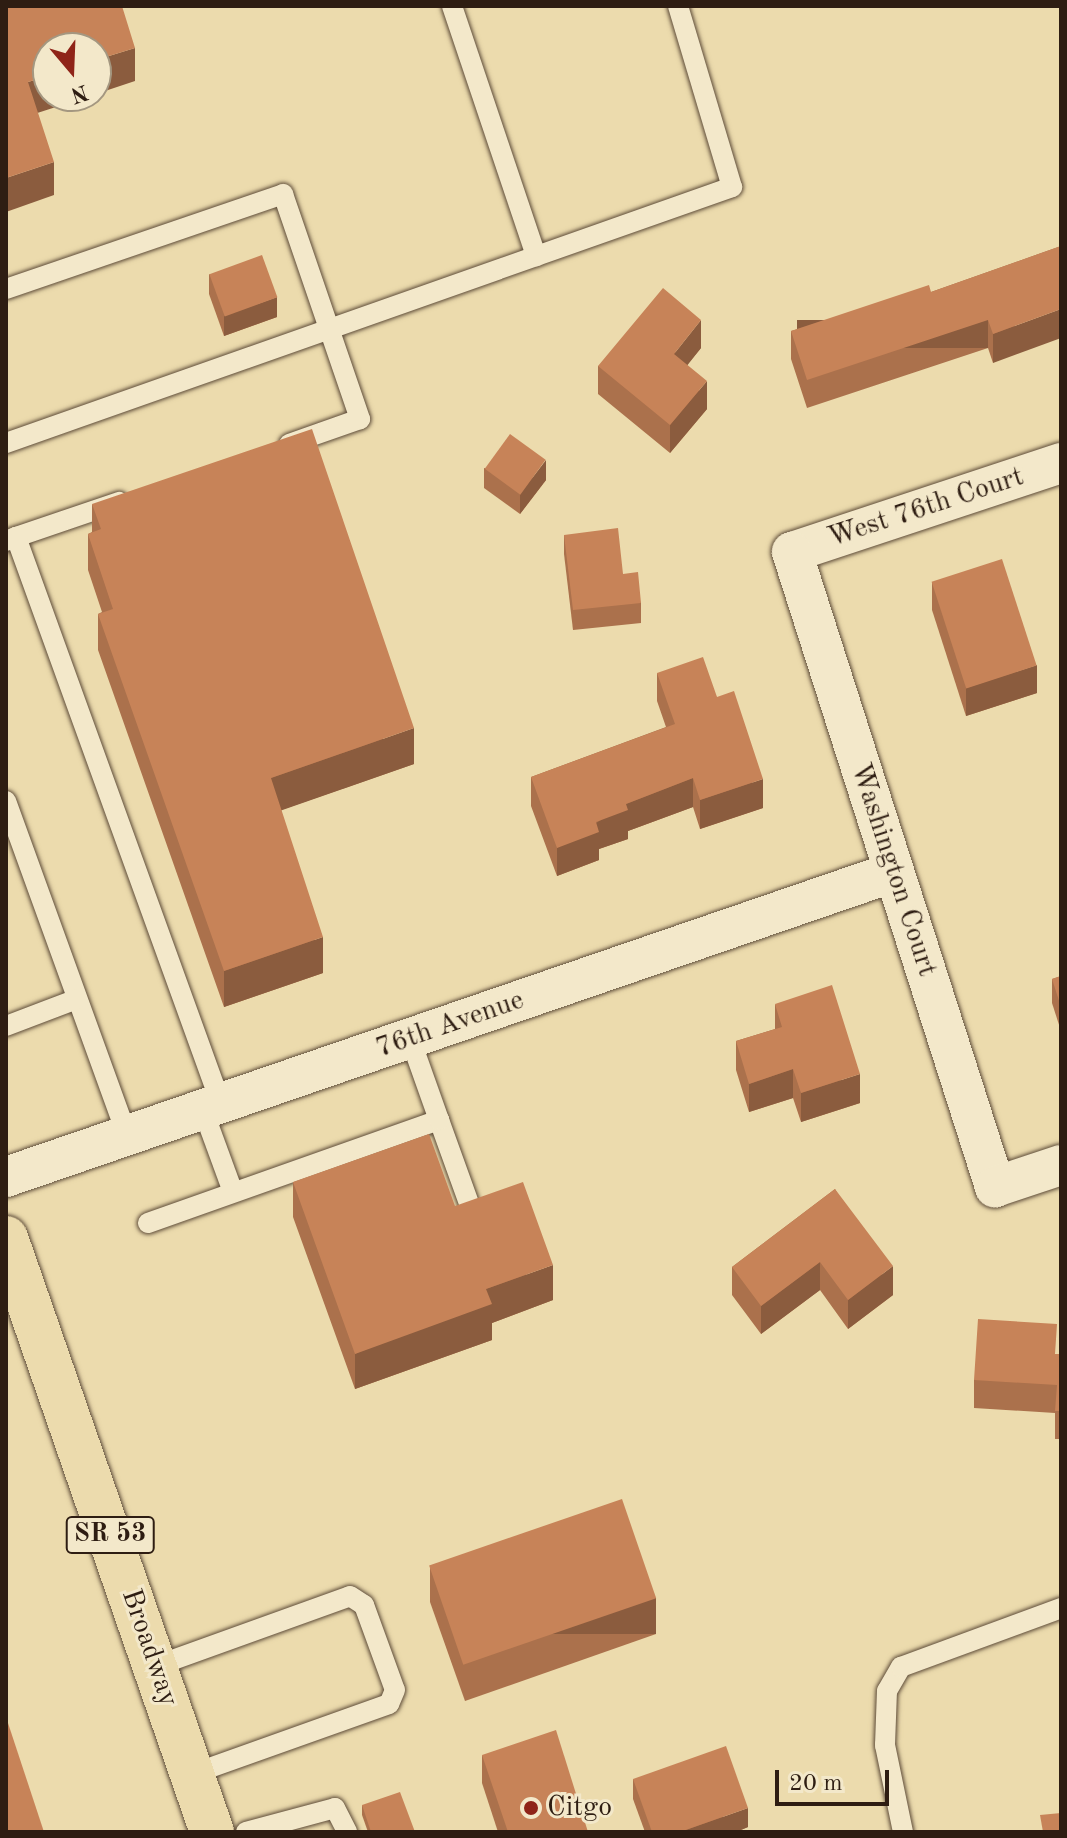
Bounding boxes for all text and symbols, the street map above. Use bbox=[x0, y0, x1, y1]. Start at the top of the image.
north arrow bbox=[32, 32, 112, 112]
text: N bbox=[68, 80, 91, 106]
street label: West 76th Court bbox=[824, 460, 1028, 556]
street label: Washington Court bbox=[843, 759, 943, 981]
street label: 76th Avenue bbox=[372, 984, 528, 1066]
road number: SR 53 bbox=[64, 1513, 156, 1557]
street label: Broadway bbox=[113, 1585, 185, 1711]
scale bar bbox=[779, 1754, 893, 1804]
text: 20 m bbox=[789, 1772, 843, 1796]
place label: Citgo bbox=[547, 1791, 612, 1825]
marker: Citgo bbox=[522, 1799, 540, 1817]

